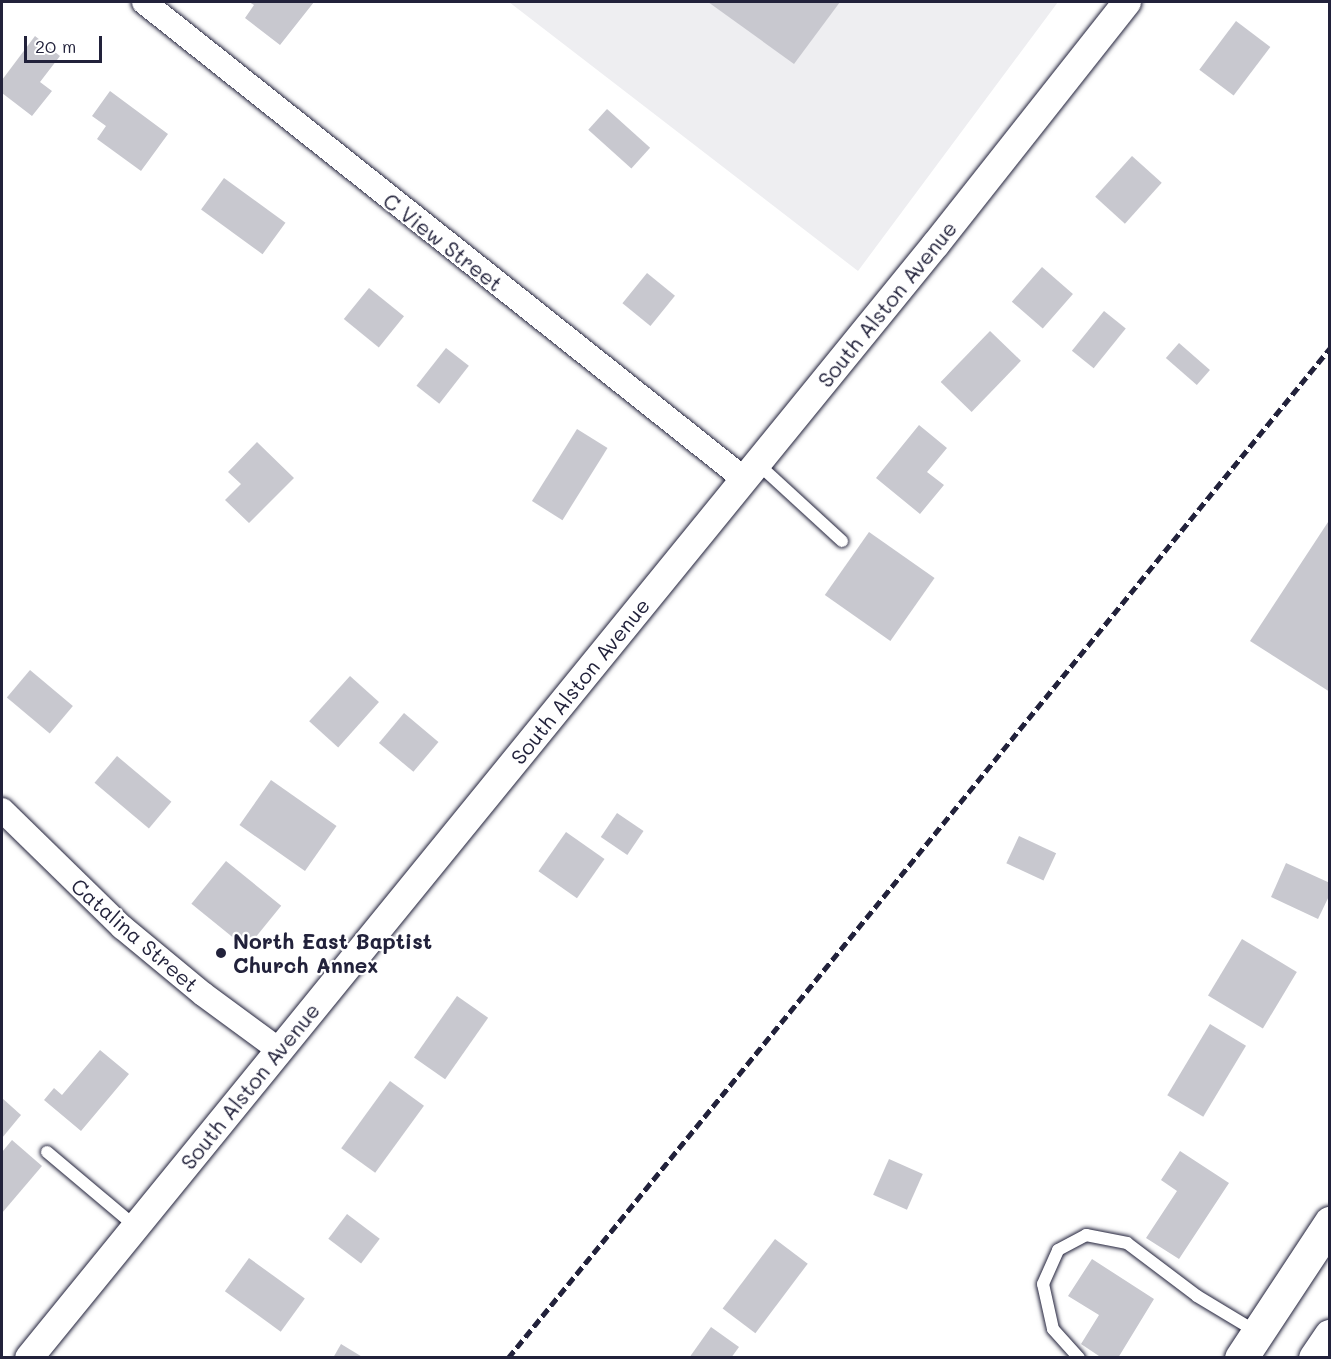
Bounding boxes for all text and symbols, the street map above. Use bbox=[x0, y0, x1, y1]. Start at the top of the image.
scale bar bbox=[27, 24, 105, 62]
text: 20 m bbox=[35, 34, 76, 58]
street label: C View Street bbox=[378, 188, 508, 296]
street label: South Alston Avenue bbox=[812, 216, 962, 392]
street label: South Alston Avenue bbox=[505, 593, 655, 769]
street label: Catalina Street bbox=[66, 873, 204, 997]
place label: North East Baptist Church Annex bbox=[233, 928, 432, 978]
marker: North East Baptist Church Annex bbox=[214, 946, 228, 960]
street label: South Alston Avenue bbox=[175, 998, 325, 1174]

